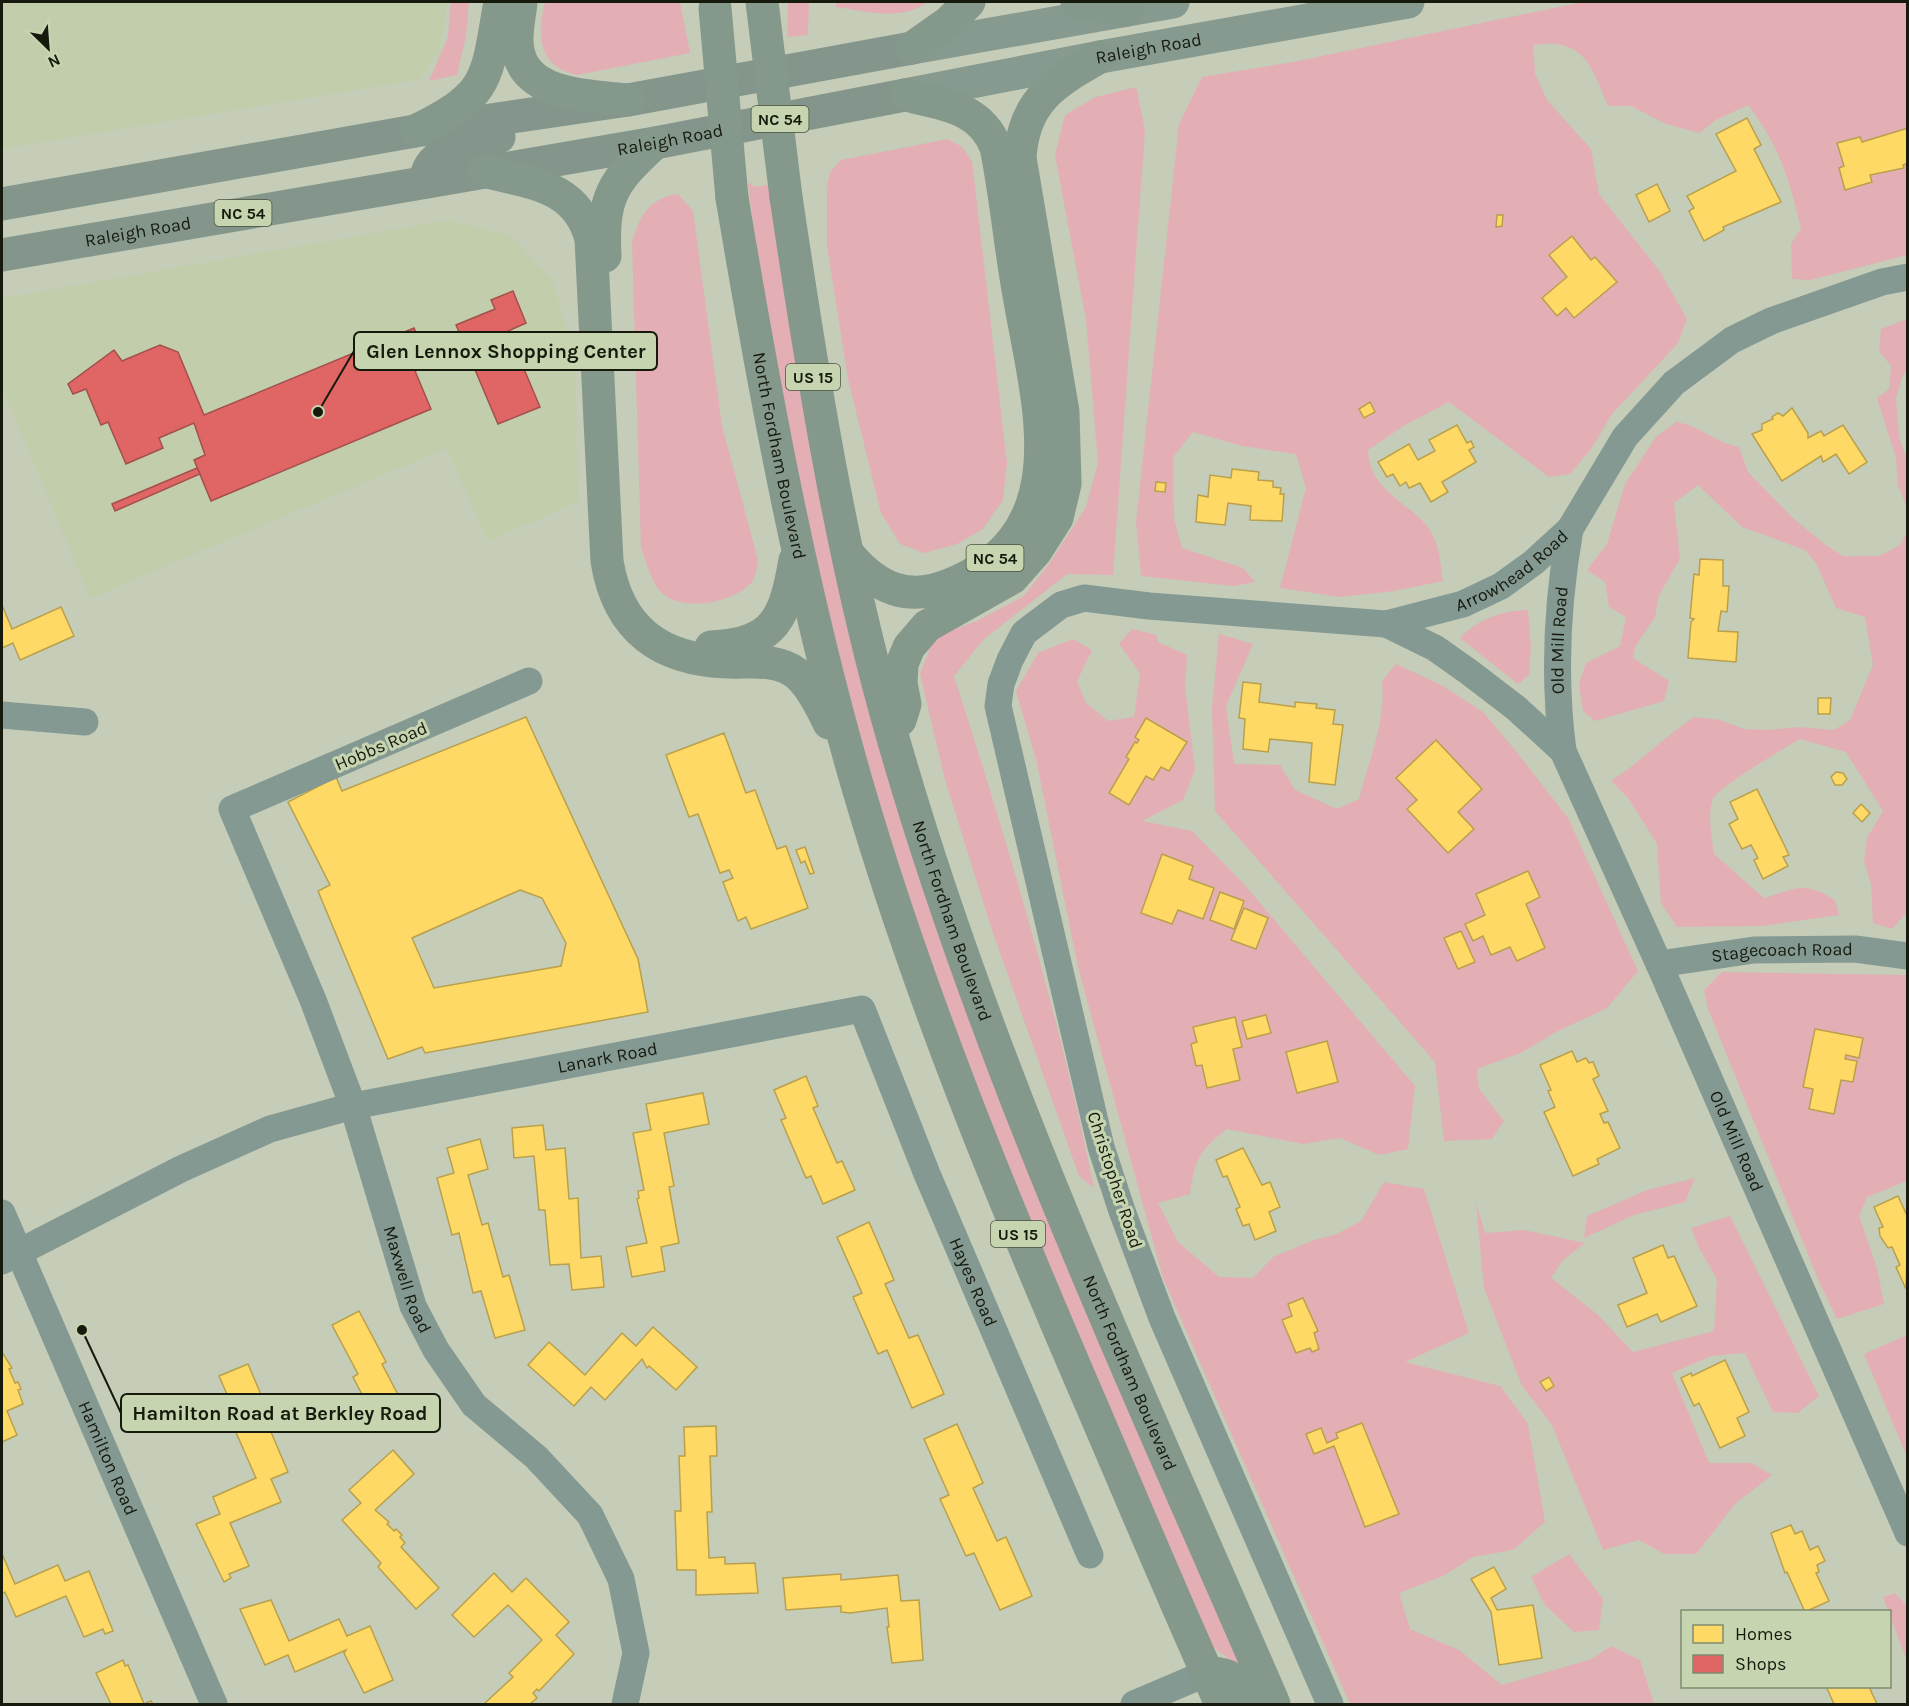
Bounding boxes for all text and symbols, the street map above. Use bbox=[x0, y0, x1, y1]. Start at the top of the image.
north arrow bbox=[18, 18, 78, 78]
street label: Raleigh Road bbox=[1094, 28, 1203, 69]
text: N bbox=[45, 50, 63, 72]
road number: NC 54 bbox=[752, 106, 808, 132]
street label: Raleigh Road bbox=[615, 119, 725, 160]
road number: NC 54 bbox=[214, 200, 272, 226]
street label: Raleigh Road bbox=[83, 212, 193, 252]
callout: Glen Lennox Shopping Center bbox=[354, 332, 657, 370]
text: Glen Lennox Shopping Center bbox=[366, 340, 646, 363]
street label: North Fordham Boulevard bbox=[748, 350, 811, 561]
road number: US 15 bbox=[786, 364, 840, 390]
street label: Arrowhead Road bbox=[1453, 525, 1573, 616]
road number: NC 54 bbox=[966, 545, 1024, 571]
street label: Old Mill Road bbox=[1546, 585, 1573, 695]
street label: Hobbs Road bbox=[331, 717, 431, 775]
street label: North Fordham Boulevard bbox=[907, 818, 997, 1024]
street label: Stagecoach Road bbox=[1710, 938, 1853, 967]
street label: Lanark Road bbox=[556, 1037, 659, 1078]
street label: Old Mill Road bbox=[1705, 1087, 1768, 1195]
street label: Christopher Road bbox=[1082, 1109, 1148, 1251]
road number: US 15 bbox=[991, 1221, 1045, 1247]
street label: Maxwell Road bbox=[379, 1223, 436, 1337]
street label: Hayes Road bbox=[944, 1234, 1002, 1330]
street label: North Fordham Boulevard bbox=[1078, 1272, 1182, 1474]
callout: Hamilton Road at Berkley Road bbox=[121, 1394, 440, 1432]
street label: Hamilton Road bbox=[73, 1398, 142, 1519]
text: Hamilton Road at Berkley Road bbox=[132, 1402, 428, 1425]
legend bbox=[1681, 1610, 1891, 1688]
text: Homes bbox=[1735, 1623, 1792, 1645]
text: Shops bbox=[1735, 1653, 1787, 1675]

